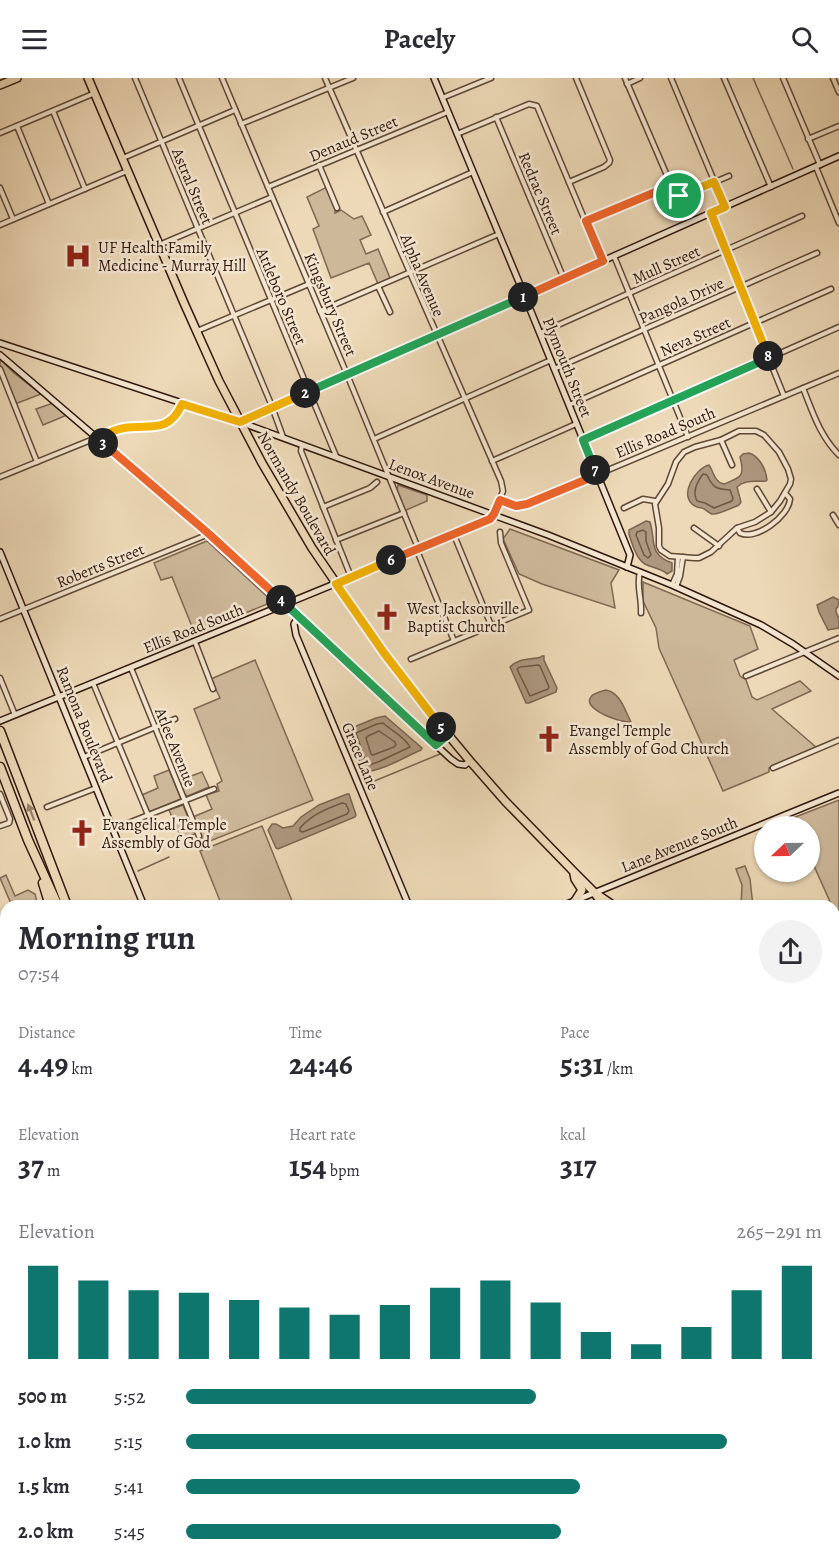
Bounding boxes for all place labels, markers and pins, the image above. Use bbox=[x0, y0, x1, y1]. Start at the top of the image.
pin bbox=[653, 170, 704, 221]
place label: UF Health Family Medicine - Murray Hill bbox=[98, 237, 246, 277]
hospital icon: UF Health Family Medicine - Murray Hill bbox=[63, 241, 93, 271]
pin: 1 bbox=[508, 282, 538, 312]
pin: 8 bbox=[753, 341, 783, 371]
pin: 2 bbox=[290, 378, 320, 408]
pin: 3 bbox=[88, 428, 118, 458]
pin: 7 bbox=[580, 455, 610, 485]
pin: 6 bbox=[376, 545, 406, 575]
pin: 4 bbox=[266, 585, 296, 615]
place label: West Jacksonville Baptist Church bbox=[406, 598, 519, 638]
church icon: West Jacksonville Baptist Church bbox=[372, 602, 402, 632]
pin: 5 bbox=[426, 712, 456, 742]
place label: Evangel Temple Assembly of God Church bbox=[568, 720, 729, 760]
church icon: Evangel Temple Assembly of God Church bbox=[534, 724, 564, 754]
place label: Evangelical Temple Assembly of God bbox=[101, 814, 227, 854]
church icon: Evangelical Temple Assembly of God bbox=[67, 818, 97, 848]

